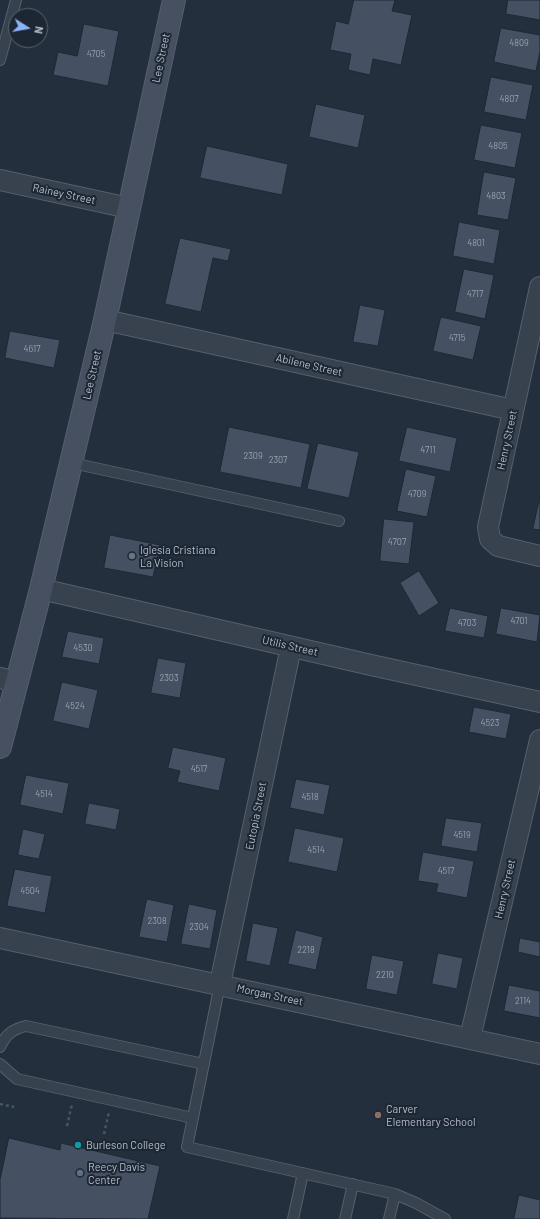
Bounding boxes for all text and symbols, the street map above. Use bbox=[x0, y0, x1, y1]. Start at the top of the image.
north arrow bbox=[8, 8, 48, 48]
text: N bbox=[32, 25, 46, 35]
street label: Lee Street bbox=[149, 32, 173, 84]
house number: 4809 bbox=[509, 38, 529, 48]
house number: 4705 bbox=[87, 49, 105, 59]
house number: 4807 bbox=[500, 94, 518, 104]
house number: 4805 bbox=[488, 141, 508, 151]
street label: Rainey Street bbox=[31, 181, 97, 207]
house number: 4803 bbox=[486, 191, 506, 201]
house number: 4801 bbox=[467, 238, 485, 248]
house number: 4717 bbox=[467, 289, 483, 299]
house number: 4715 bbox=[449, 333, 465, 343]
house number: 4617 bbox=[24, 344, 40, 354]
street label: Lee Street bbox=[80, 349, 104, 401]
street label: Abilene Street bbox=[274, 351, 344, 379]
street label: Henry Street bbox=[494, 409, 520, 471]
house number: 4711 bbox=[420, 445, 436, 455]
house number: 2309 bbox=[243, 451, 263, 461]
house number: 2307 bbox=[269, 455, 287, 465]
house number: 4709 bbox=[408, 489, 426, 499]
house number: 4707 bbox=[388, 537, 406, 547]
place label: Iglesia Cristiana La Vision bbox=[140, 543, 216, 569]
marker: Iglesia Cristiana La Vision bbox=[127, 551, 137, 561]
house number: 4701 bbox=[511, 616, 527, 626]
house number: 4703 bbox=[458, 618, 476, 628]
street label: Utilis Street bbox=[261, 633, 319, 659]
house number: 4530 bbox=[73, 643, 93, 653]
house number: 2303 bbox=[159, 673, 179, 683]
house number: 4524 bbox=[65, 701, 85, 711]
house number: 4523 bbox=[481, 718, 499, 728]
house number: 4517 bbox=[191, 764, 207, 774]
street label: Eutopia Street bbox=[243, 781, 269, 851]
house number: 4514 bbox=[35, 789, 53, 799]
house number: 4518 bbox=[301, 792, 319, 802]
house number: 4519 bbox=[453, 830, 471, 840]
house number: 4514 bbox=[307, 845, 325, 855]
street label: Henry Street bbox=[492, 858, 518, 920]
house number: 4517 bbox=[438, 866, 454, 876]
house number: 4504 bbox=[20, 886, 40, 896]
house number: 2308 bbox=[147, 916, 167, 926]
house number: 2304 bbox=[189, 922, 209, 932]
house number: 2218 bbox=[297, 945, 315, 955]
house number: 2210 bbox=[376, 970, 394, 980]
street label: Morgan Street bbox=[236, 982, 304, 1008]
house number: 2114 bbox=[515, 996, 531, 1006]
place label: Carver Elementary School bbox=[386, 1102, 476, 1128]
marker: Carver Elementary School bbox=[373, 1110, 383, 1120]
place label: Burleson College bbox=[86, 1138, 166, 1152]
marker: Burleson College bbox=[73, 1140, 83, 1150]
place label: Reecy Davis Center bbox=[88, 1160, 145, 1186]
marker: Reecy Davis Center bbox=[75, 1168, 85, 1178]

